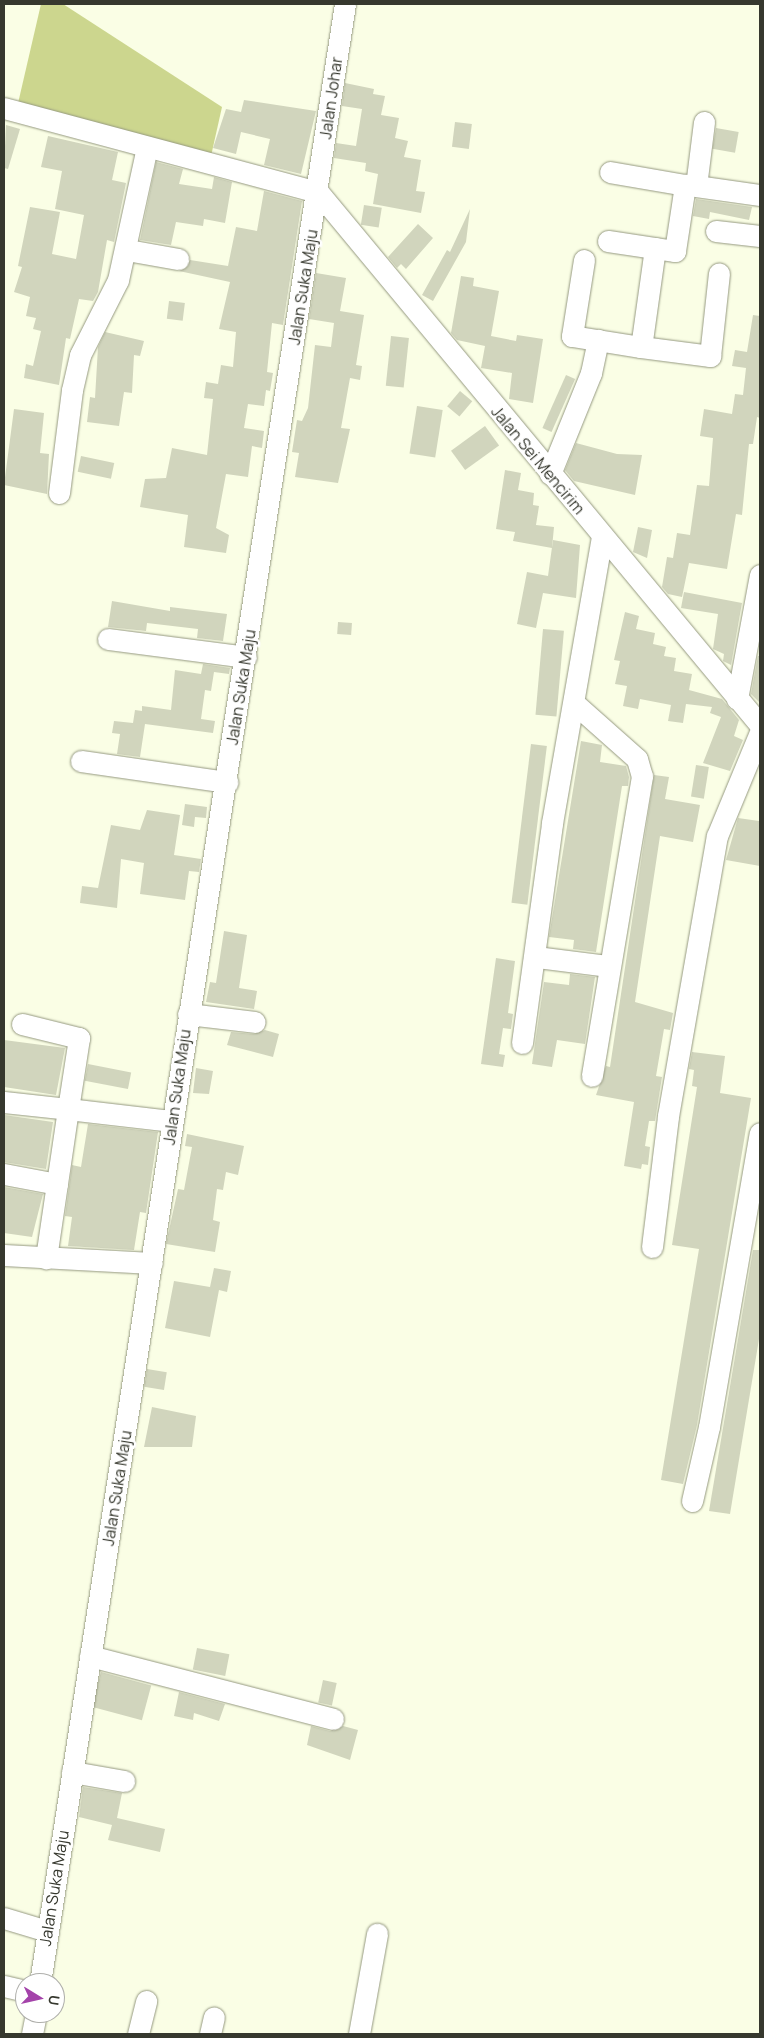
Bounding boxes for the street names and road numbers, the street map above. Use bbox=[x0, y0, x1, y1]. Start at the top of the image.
street label: Jalan Johar bbox=[316, 56, 346, 140]
street label: Jalan Suka Maju bbox=[284, 228, 322, 346]
street label: Jalan Sei Mencirim bbox=[487, 402, 589, 518]
street label: Jalan Suka Maju bbox=[222, 628, 260, 746]
street label: Jalan Suka Maju bbox=[159, 1028, 195, 1146]
street label: Jalan Suka Maju bbox=[98, 1429, 136, 1547]
street label: Jalan Suka Maju bbox=[35, 1829, 73, 1947]

